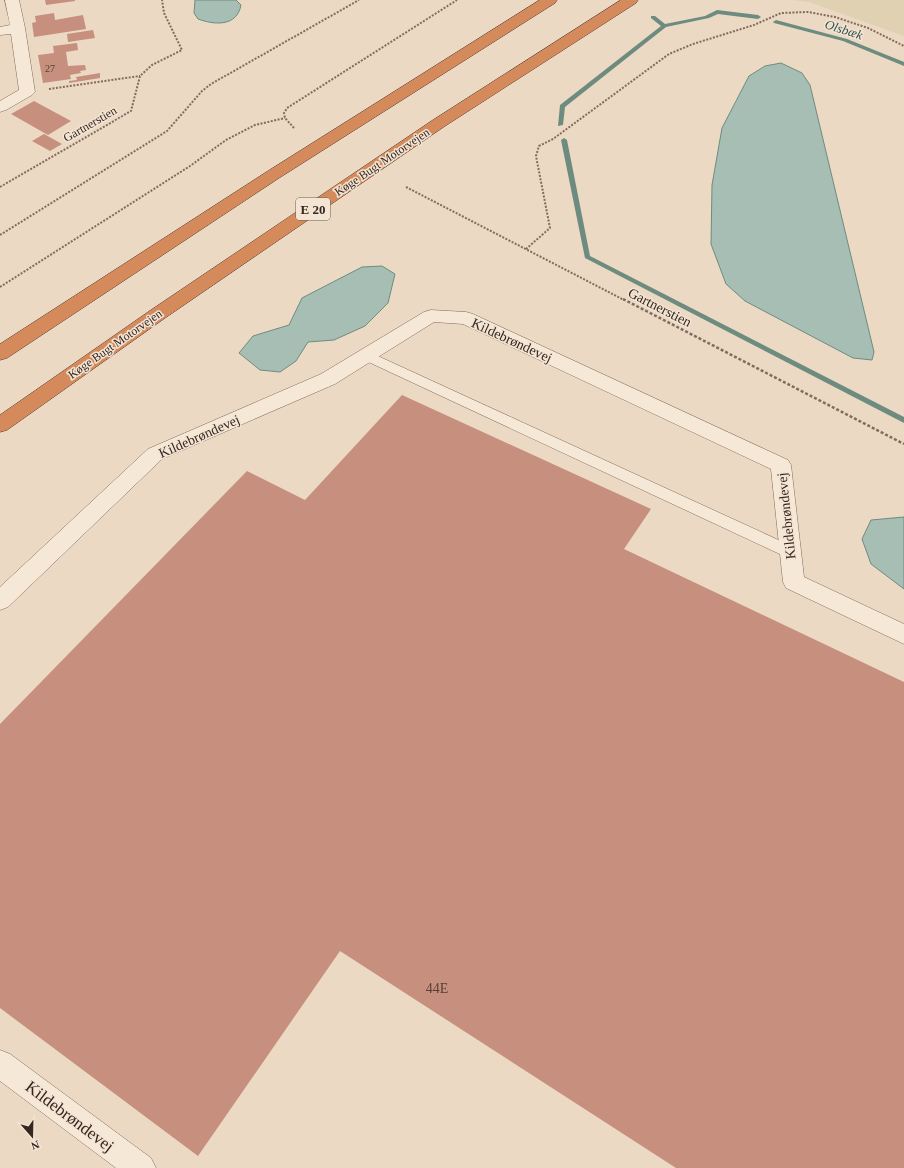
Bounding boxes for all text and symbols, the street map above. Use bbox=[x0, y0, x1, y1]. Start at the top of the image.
water label: Olsbæk bbox=[823, 16, 865, 43]
house number: 27 bbox=[45, 63, 55, 74]
street label: Gartnerstien bbox=[61, 103, 119, 145]
street label: Køge Bugt Motorvejen bbox=[332, 125, 432, 199]
road number: E 20 bbox=[296, 198, 330, 220]
street label: Gartnerstien bbox=[626, 285, 694, 330]
street label: Køge Bugt Motorvejen bbox=[65, 306, 165, 382]
street label: Kildebrøndevej bbox=[469, 315, 554, 366]
street label: Kildebrøndevej bbox=[156, 412, 242, 461]
street label: Kildebrøndevej bbox=[774, 472, 799, 560]
house number: 44E bbox=[426, 981, 448, 996]
street label: Kildebrøndevej bbox=[22, 1077, 118, 1156]
north arrow bbox=[12, 1116, 52, 1156]
text: N bbox=[30, 1138, 41, 1152]

